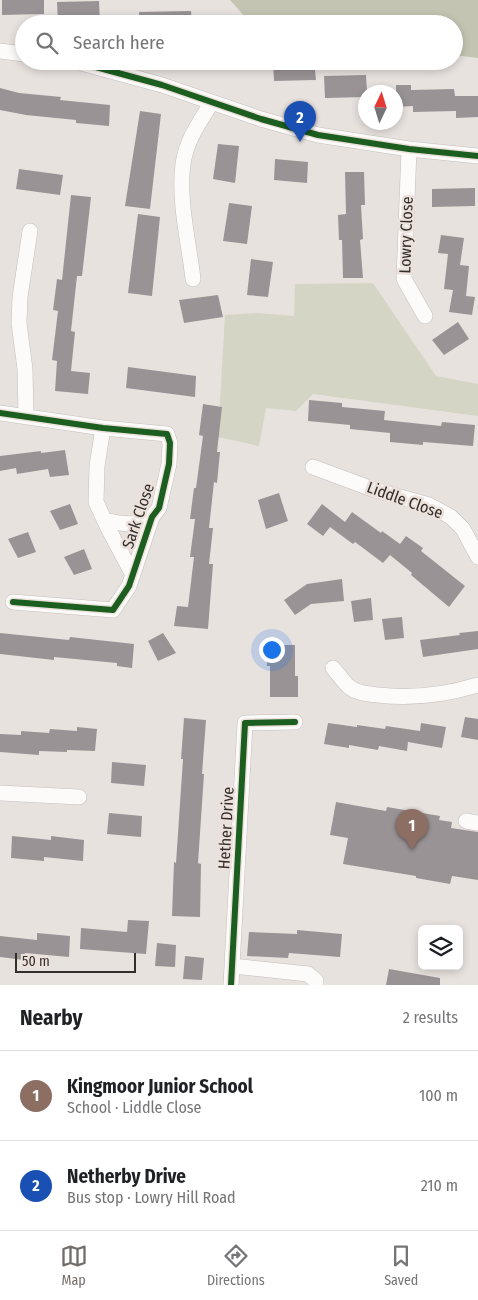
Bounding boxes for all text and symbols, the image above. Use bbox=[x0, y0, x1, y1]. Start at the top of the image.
search box bbox=[15, 15, 463, 70]
icon: search bbox=[33, 29, 61, 57]
text: Search here bbox=[73, 31, 165, 54]
north arrow bbox=[358, 85, 403, 130]
pin: 2 bbox=[284, 101, 316, 142]
street label: Lowry Close bbox=[395, 196, 417, 274]
street label: Liddle Close bbox=[364, 478, 446, 523]
street label: Sark Close bbox=[118, 481, 158, 551]
your location bbox=[259, 637, 285, 663]
street label: Hether Drive bbox=[214, 786, 238, 870]
pin: 1 bbox=[396, 809, 428, 850]
map controls bbox=[418, 925, 463, 970]
button: layers bbox=[418, 925, 463, 970]
scale bar bbox=[15, 950, 136, 973]
text: 50 m bbox=[22, 953, 50, 970]
text: Nearby bbox=[20, 1005, 82, 1031]
text: 2 results bbox=[403, 1008, 458, 1027]
text: Kingmoor Junior School bbox=[67, 1075, 253, 1098]
text: 1 bbox=[33, 1086, 39, 1105]
text: 100 m bbox=[419, 1086, 458, 1105]
text: School · Liddle Close bbox=[67, 1098, 202, 1117]
text: Netherby Drive bbox=[67, 1165, 186, 1188]
text: 2 bbox=[32, 1176, 40, 1195]
text: 210 m bbox=[421, 1176, 458, 1195]
text: Bus stop · Lowry Hill Road bbox=[67, 1188, 236, 1207]
tab: Map bbox=[60, 1242, 88, 1289]
tab: Directions bbox=[207, 1242, 265, 1289]
tab: Saved bbox=[384, 1242, 418, 1289]

